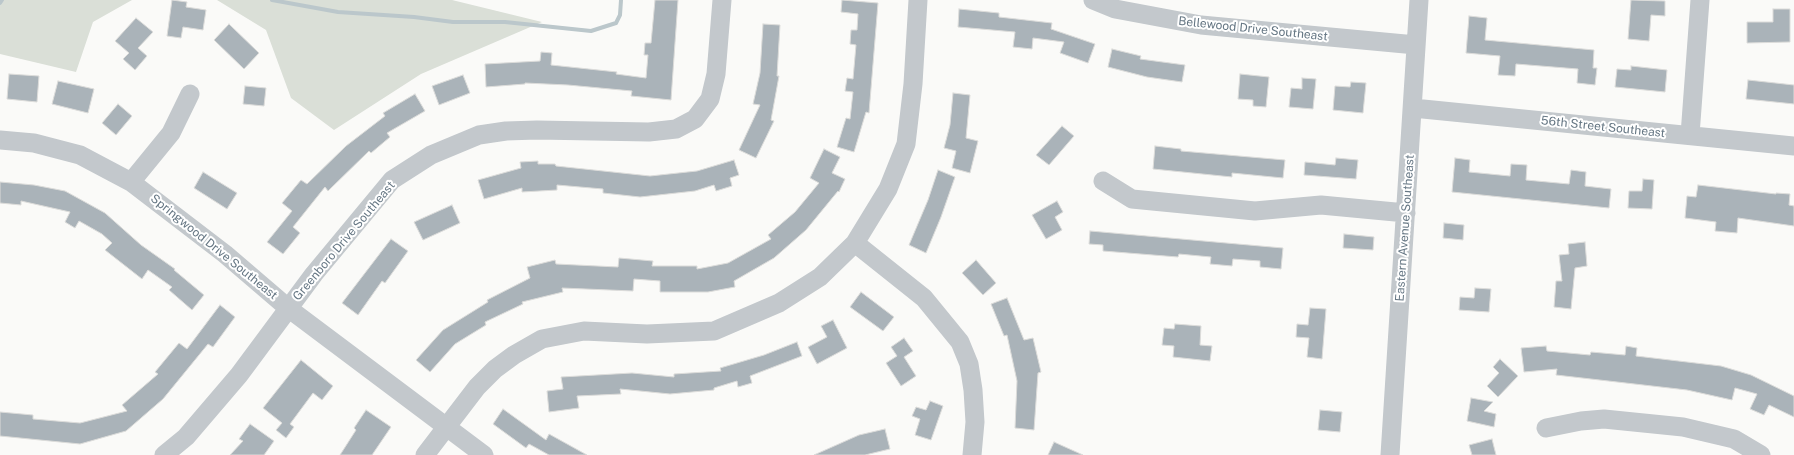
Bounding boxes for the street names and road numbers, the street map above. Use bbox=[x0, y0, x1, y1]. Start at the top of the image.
street label: Bellewood Drive Southeast bbox=[1178, 14, 1328, 44]
street label: 56th Street Southeast bbox=[1540, 113, 1666, 141]
street label: Eastern Avenue Southeast bbox=[1393, 154, 1417, 302]
street label: Greenboro Drive Southeast bbox=[290, 179, 398, 303]
street label: Springwood Drive Southeast bbox=[148, 191, 280, 303]

